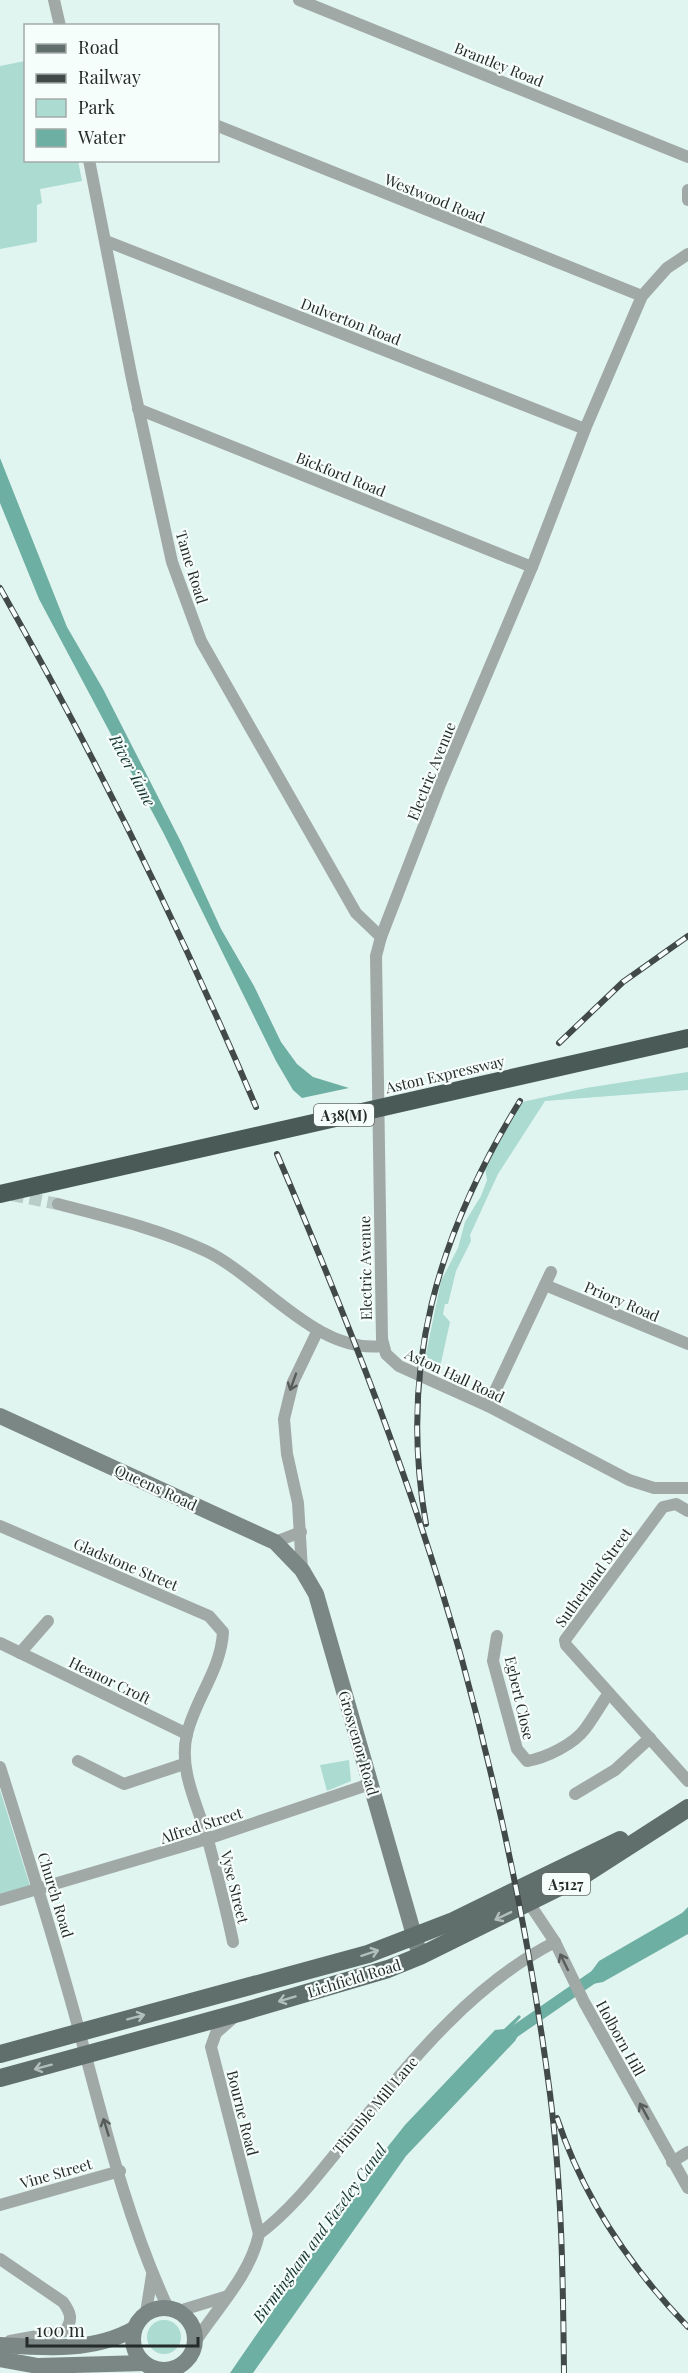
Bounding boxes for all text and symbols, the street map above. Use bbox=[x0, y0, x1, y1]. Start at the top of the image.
legend bbox=[24, 24, 219, 162]
text: Road bbox=[78, 35, 119, 59]
street label: Brantley Road bbox=[452, 37, 547, 91]
text: Railway bbox=[78, 65, 141, 89]
text: Park bbox=[78, 95, 115, 119]
text: Water bbox=[77, 125, 126, 149]
street label: Westwood Road bbox=[381, 168, 488, 227]
street label: Dulverton Road bbox=[298, 293, 404, 349]
street label: Bickford Road bbox=[293, 447, 389, 501]
street label: Tame Road bbox=[171, 528, 213, 606]
street label: Electric Avenue bbox=[402, 719, 460, 823]
water label: River Tame bbox=[105, 730, 161, 810]
street label: Aston Expressway bbox=[382, 1050, 507, 1098]
road number: A38(M) bbox=[314, 1104, 374, 1126]
street label: Electric Avenue bbox=[354, 1216, 376, 1320]
street label: Priory Road bbox=[581, 1276, 663, 1326]
street label: Aston Hall Road bbox=[401, 1343, 508, 1407]
one-way arrow bbox=[286, 1372, 297, 1391]
street label: Queens Road bbox=[112, 1459, 201, 1515]
street label: Sutherland Street bbox=[550, 1523, 636, 1631]
street label: Gladstone Street bbox=[71, 1533, 182, 1595]
street label: Heanor Croft bbox=[66, 1652, 155, 1709]
street label: Egbert Close bbox=[501, 1654, 539, 1742]
street label: Grosvenor Road bbox=[334, 1688, 384, 1798]
street label: Alfred Street bbox=[156, 1802, 245, 1848]
street label: Vyse Street bbox=[216, 1847, 254, 1926]
street label: Church Road bbox=[34, 1850, 79, 1940]
road number: A5127 bbox=[542, 1873, 590, 1895]
one-way arrow bbox=[495, 1910, 512, 1922]
one-way arrow bbox=[360, 1947, 379, 1958]
one-way arrow bbox=[558, 1953, 570, 1971]
street label: Lichfield Road bbox=[305, 1954, 404, 2002]
one-way arrow bbox=[278, 1994, 297, 2005]
street label: Holborn Hill bbox=[592, 1996, 650, 2080]
one-way arrow bbox=[126, 2011, 145, 2023]
street label: Thimble Mill Lane bbox=[328, 2052, 422, 2158]
one-way arrow bbox=[34, 2062, 53, 2073]
street label: Bourne Road bbox=[223, 2068, 263, 2158]
one-way arrow bbox=[638, 2102, 650, 2119]
one-way arrow bbox=[100, 2118, 111, 2137]
water label: Birmingham and Fazeley Canal bbox=[247, 2139, 391, 2327]
street label: Vine Street bbox=[17, 2153, 95, 2193]
scale bar bbox=[27, 2310, 198, 2348]
text: 100 m bbox=[36, 2318, 85, 2342]

